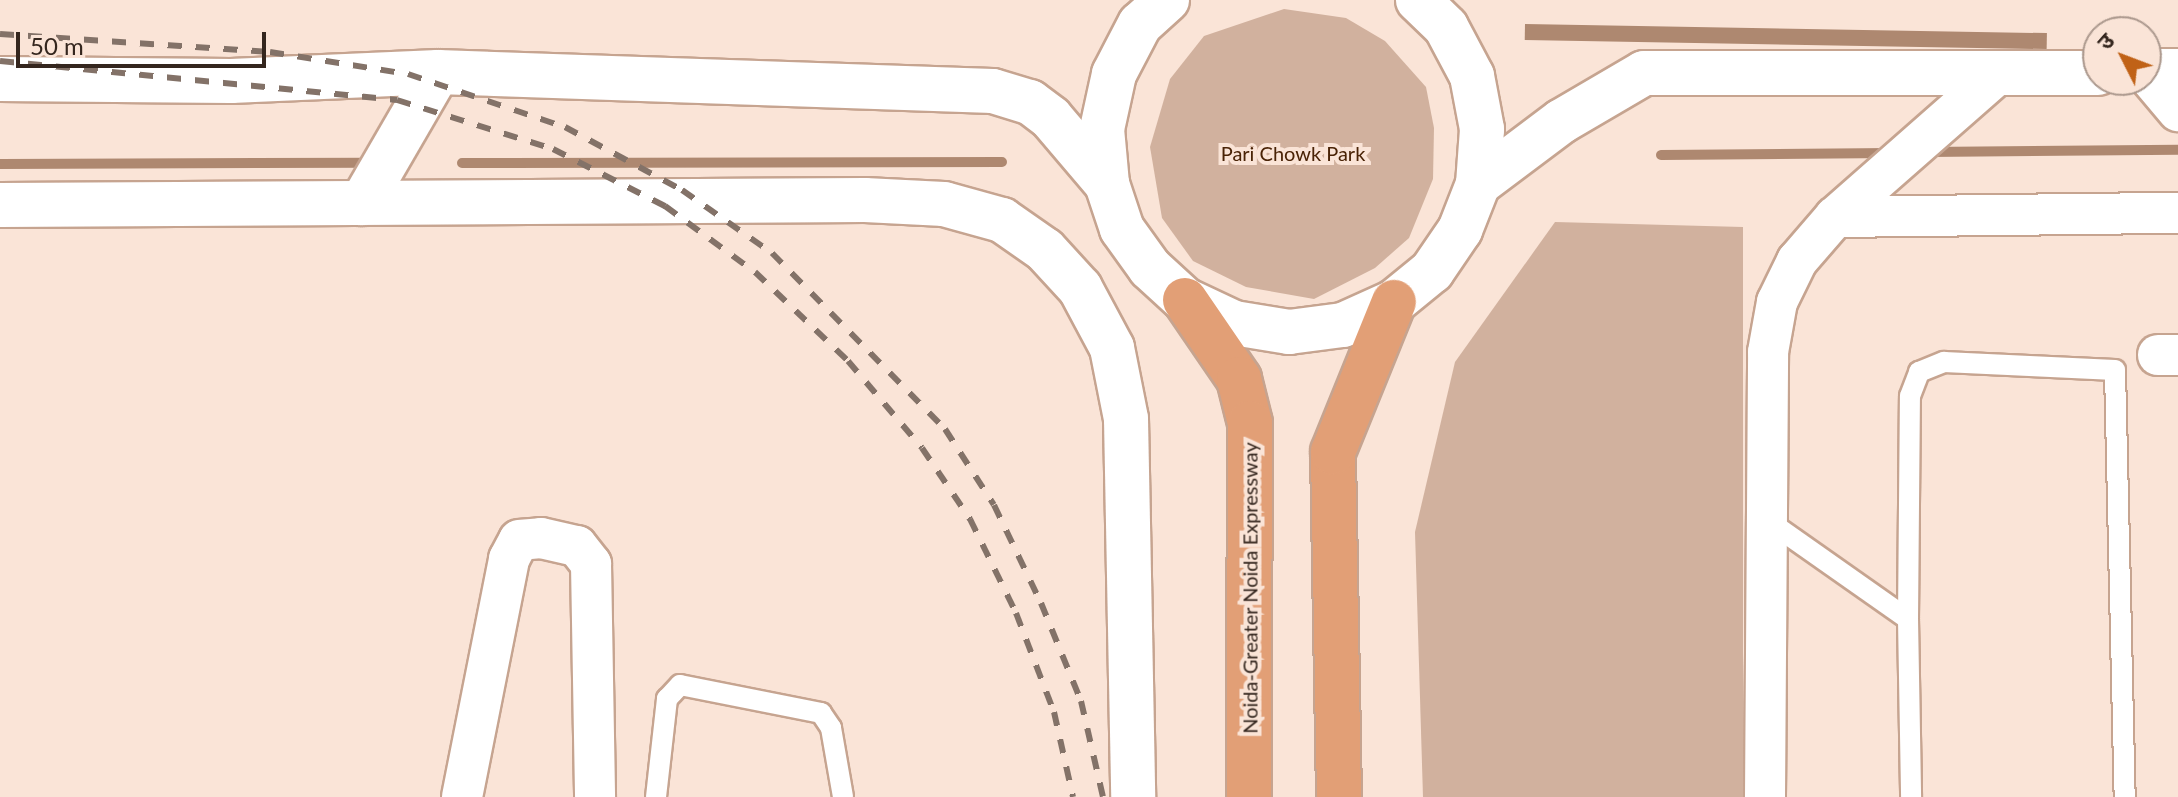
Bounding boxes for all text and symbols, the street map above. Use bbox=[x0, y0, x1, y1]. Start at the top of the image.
scale bar bbox=[20, 16, 270, 66]
north arrow bbox=[2082, 16, 2162, 96]
text: उ bbox=[2091, 27, 2120, 55]
text: 50 m bbox=[30, 31, 84, 60]
park label: Pari Chowk Park bbox=[1221, 141, 1365, 165]
street label: Noida-Greater Noida Expressway bbox=[1238, 442, 1262, 734]

